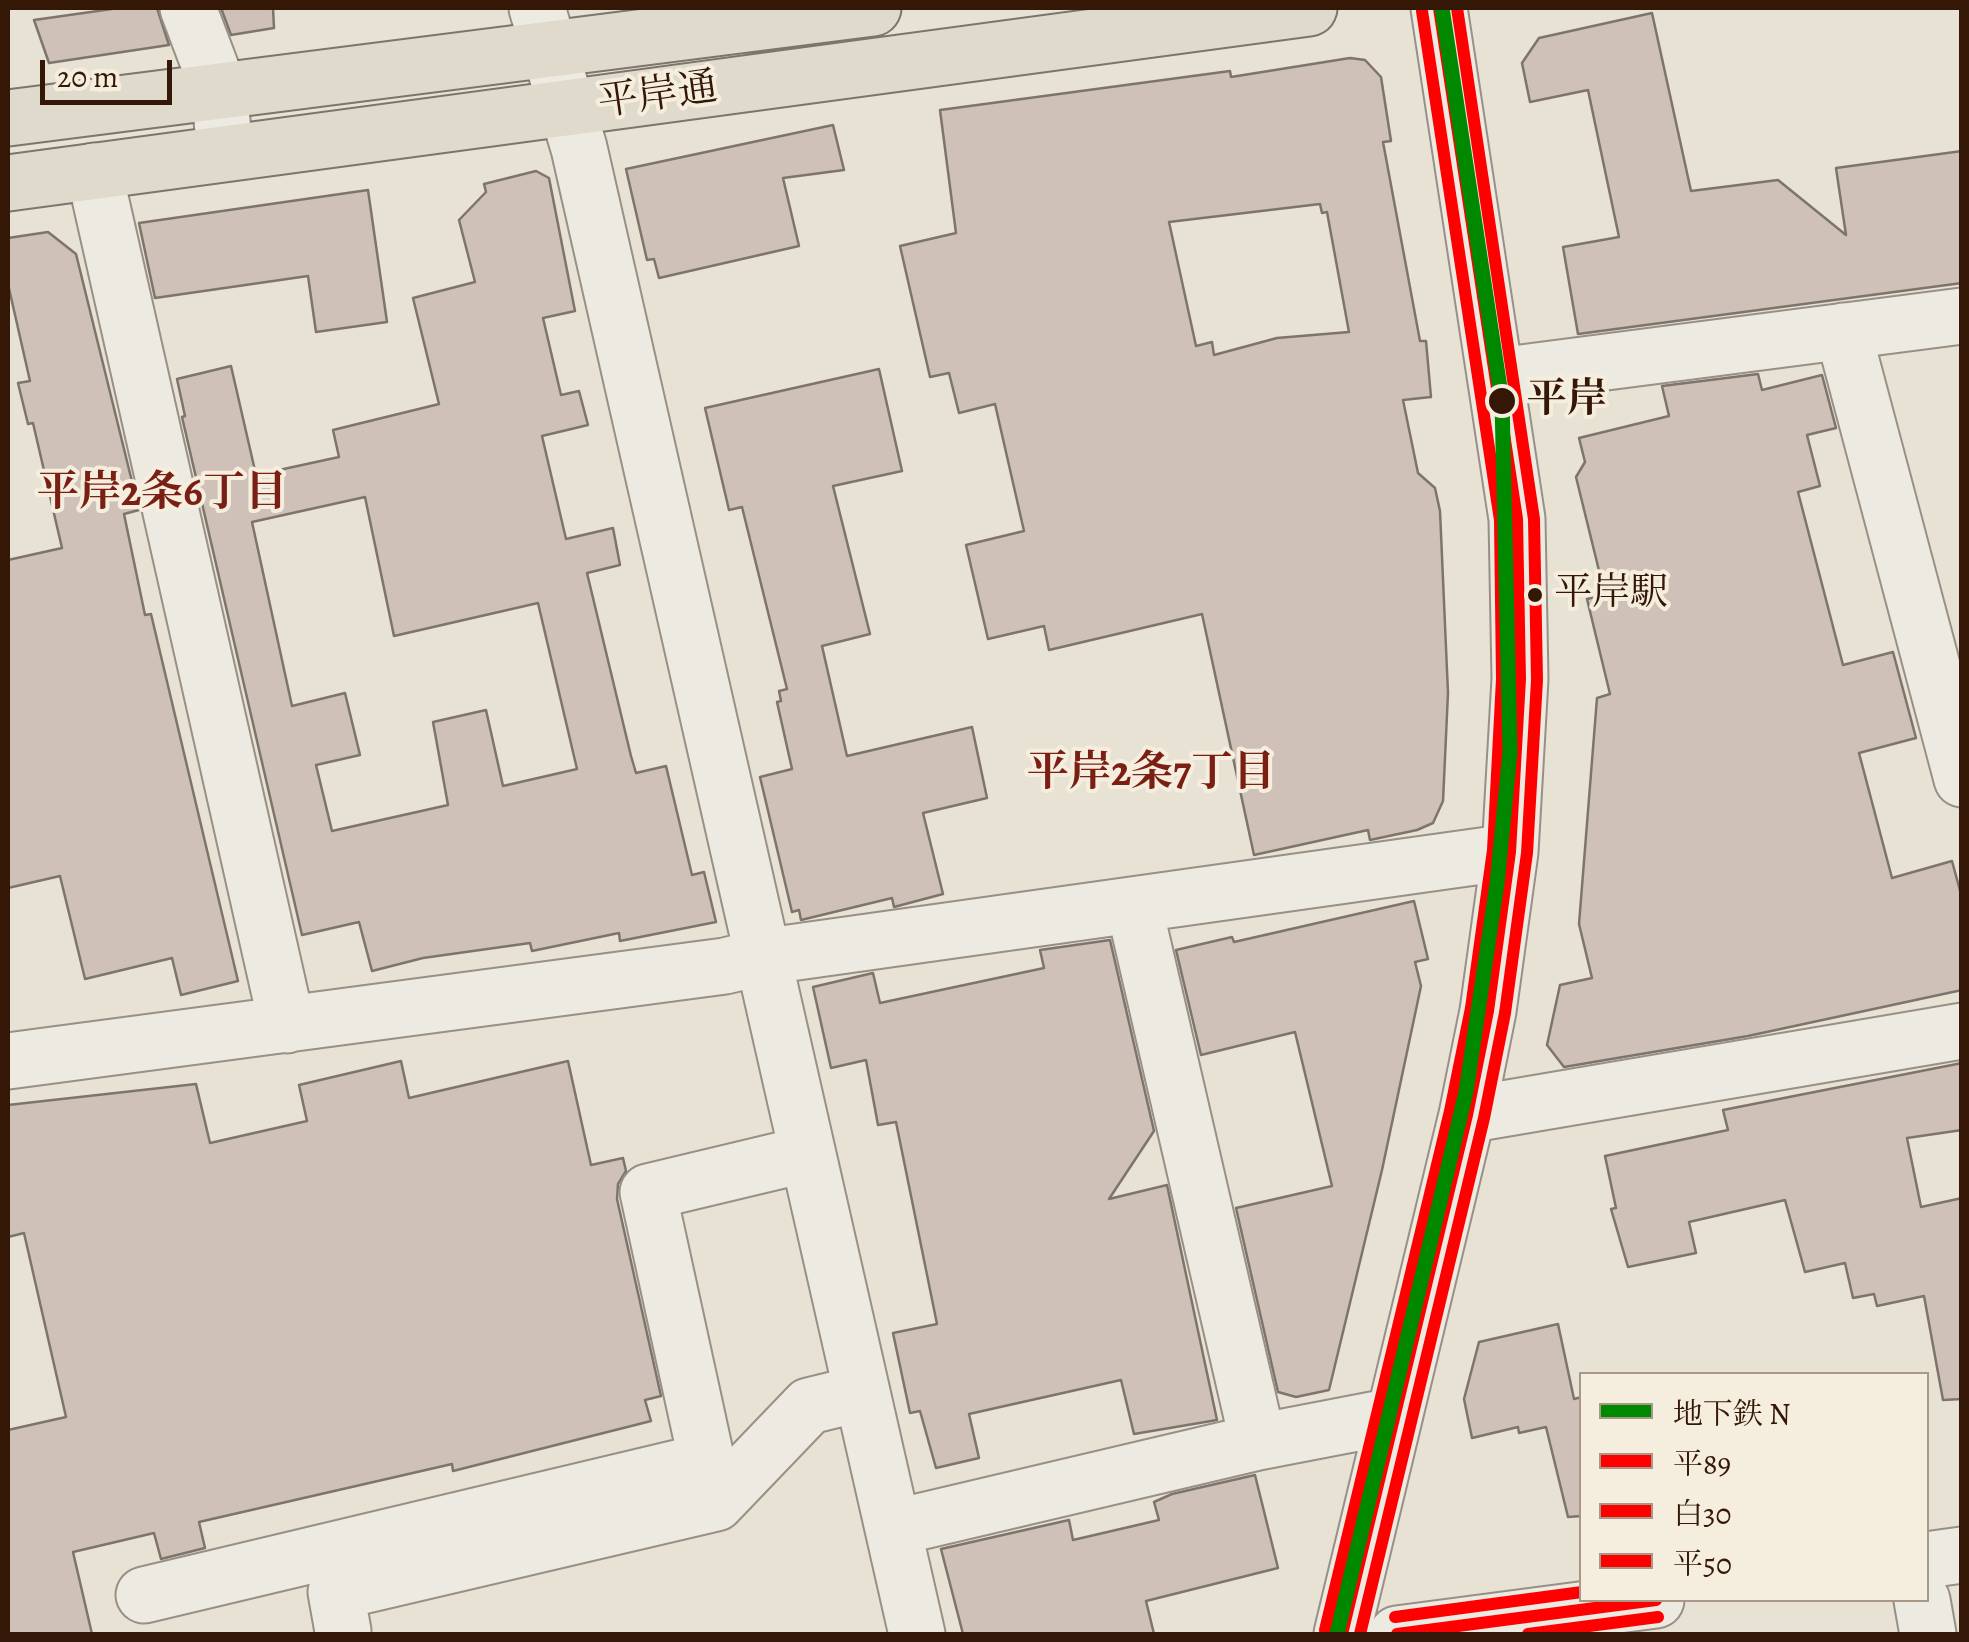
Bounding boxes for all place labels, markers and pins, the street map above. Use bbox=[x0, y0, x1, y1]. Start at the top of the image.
place label: 平岸 bbox=[1527, 377, 1607, 425]
marker: 平岸 bbox=[1486, 385, 1518, 417]
place label: 平岸駅 bbox=[1554, 572, 1668, 618]
marker: 平岸駅 bbox=[1525, 585, 1545, 605]

